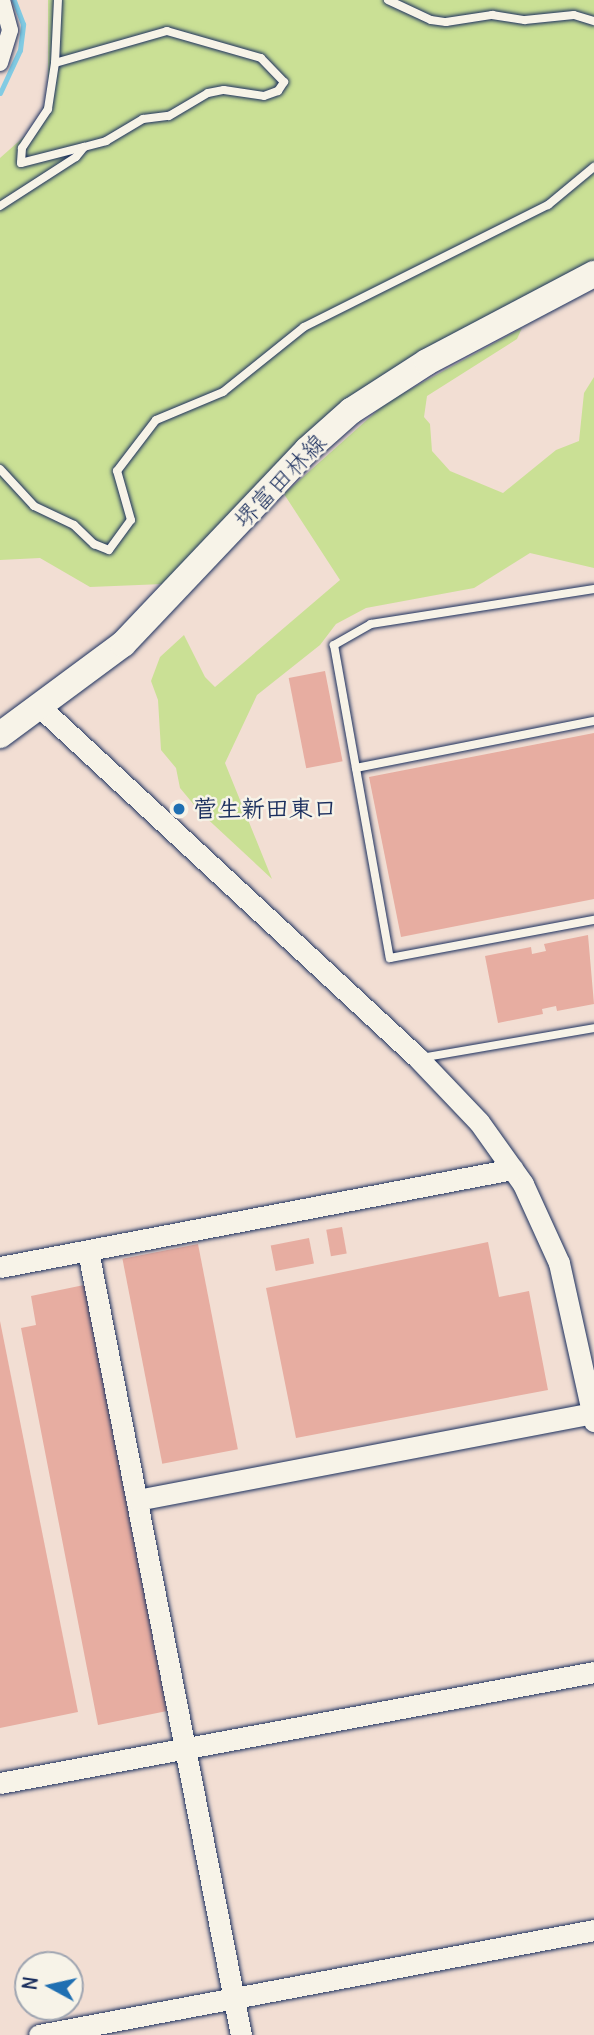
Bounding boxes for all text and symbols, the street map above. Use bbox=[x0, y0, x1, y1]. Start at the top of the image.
street label: 堺富田林線 bbox=[228, 428, 332, 534]
place label: 菅生新田東口 bbox=[193, 795, 337, 823]
marker: 菅生新田東口 bbox=[171, 801, 187, 817]
north arrow bbox=[14, 1951, 84, 2021]
text: N bbox=[17, 1975, 43, 1992]

